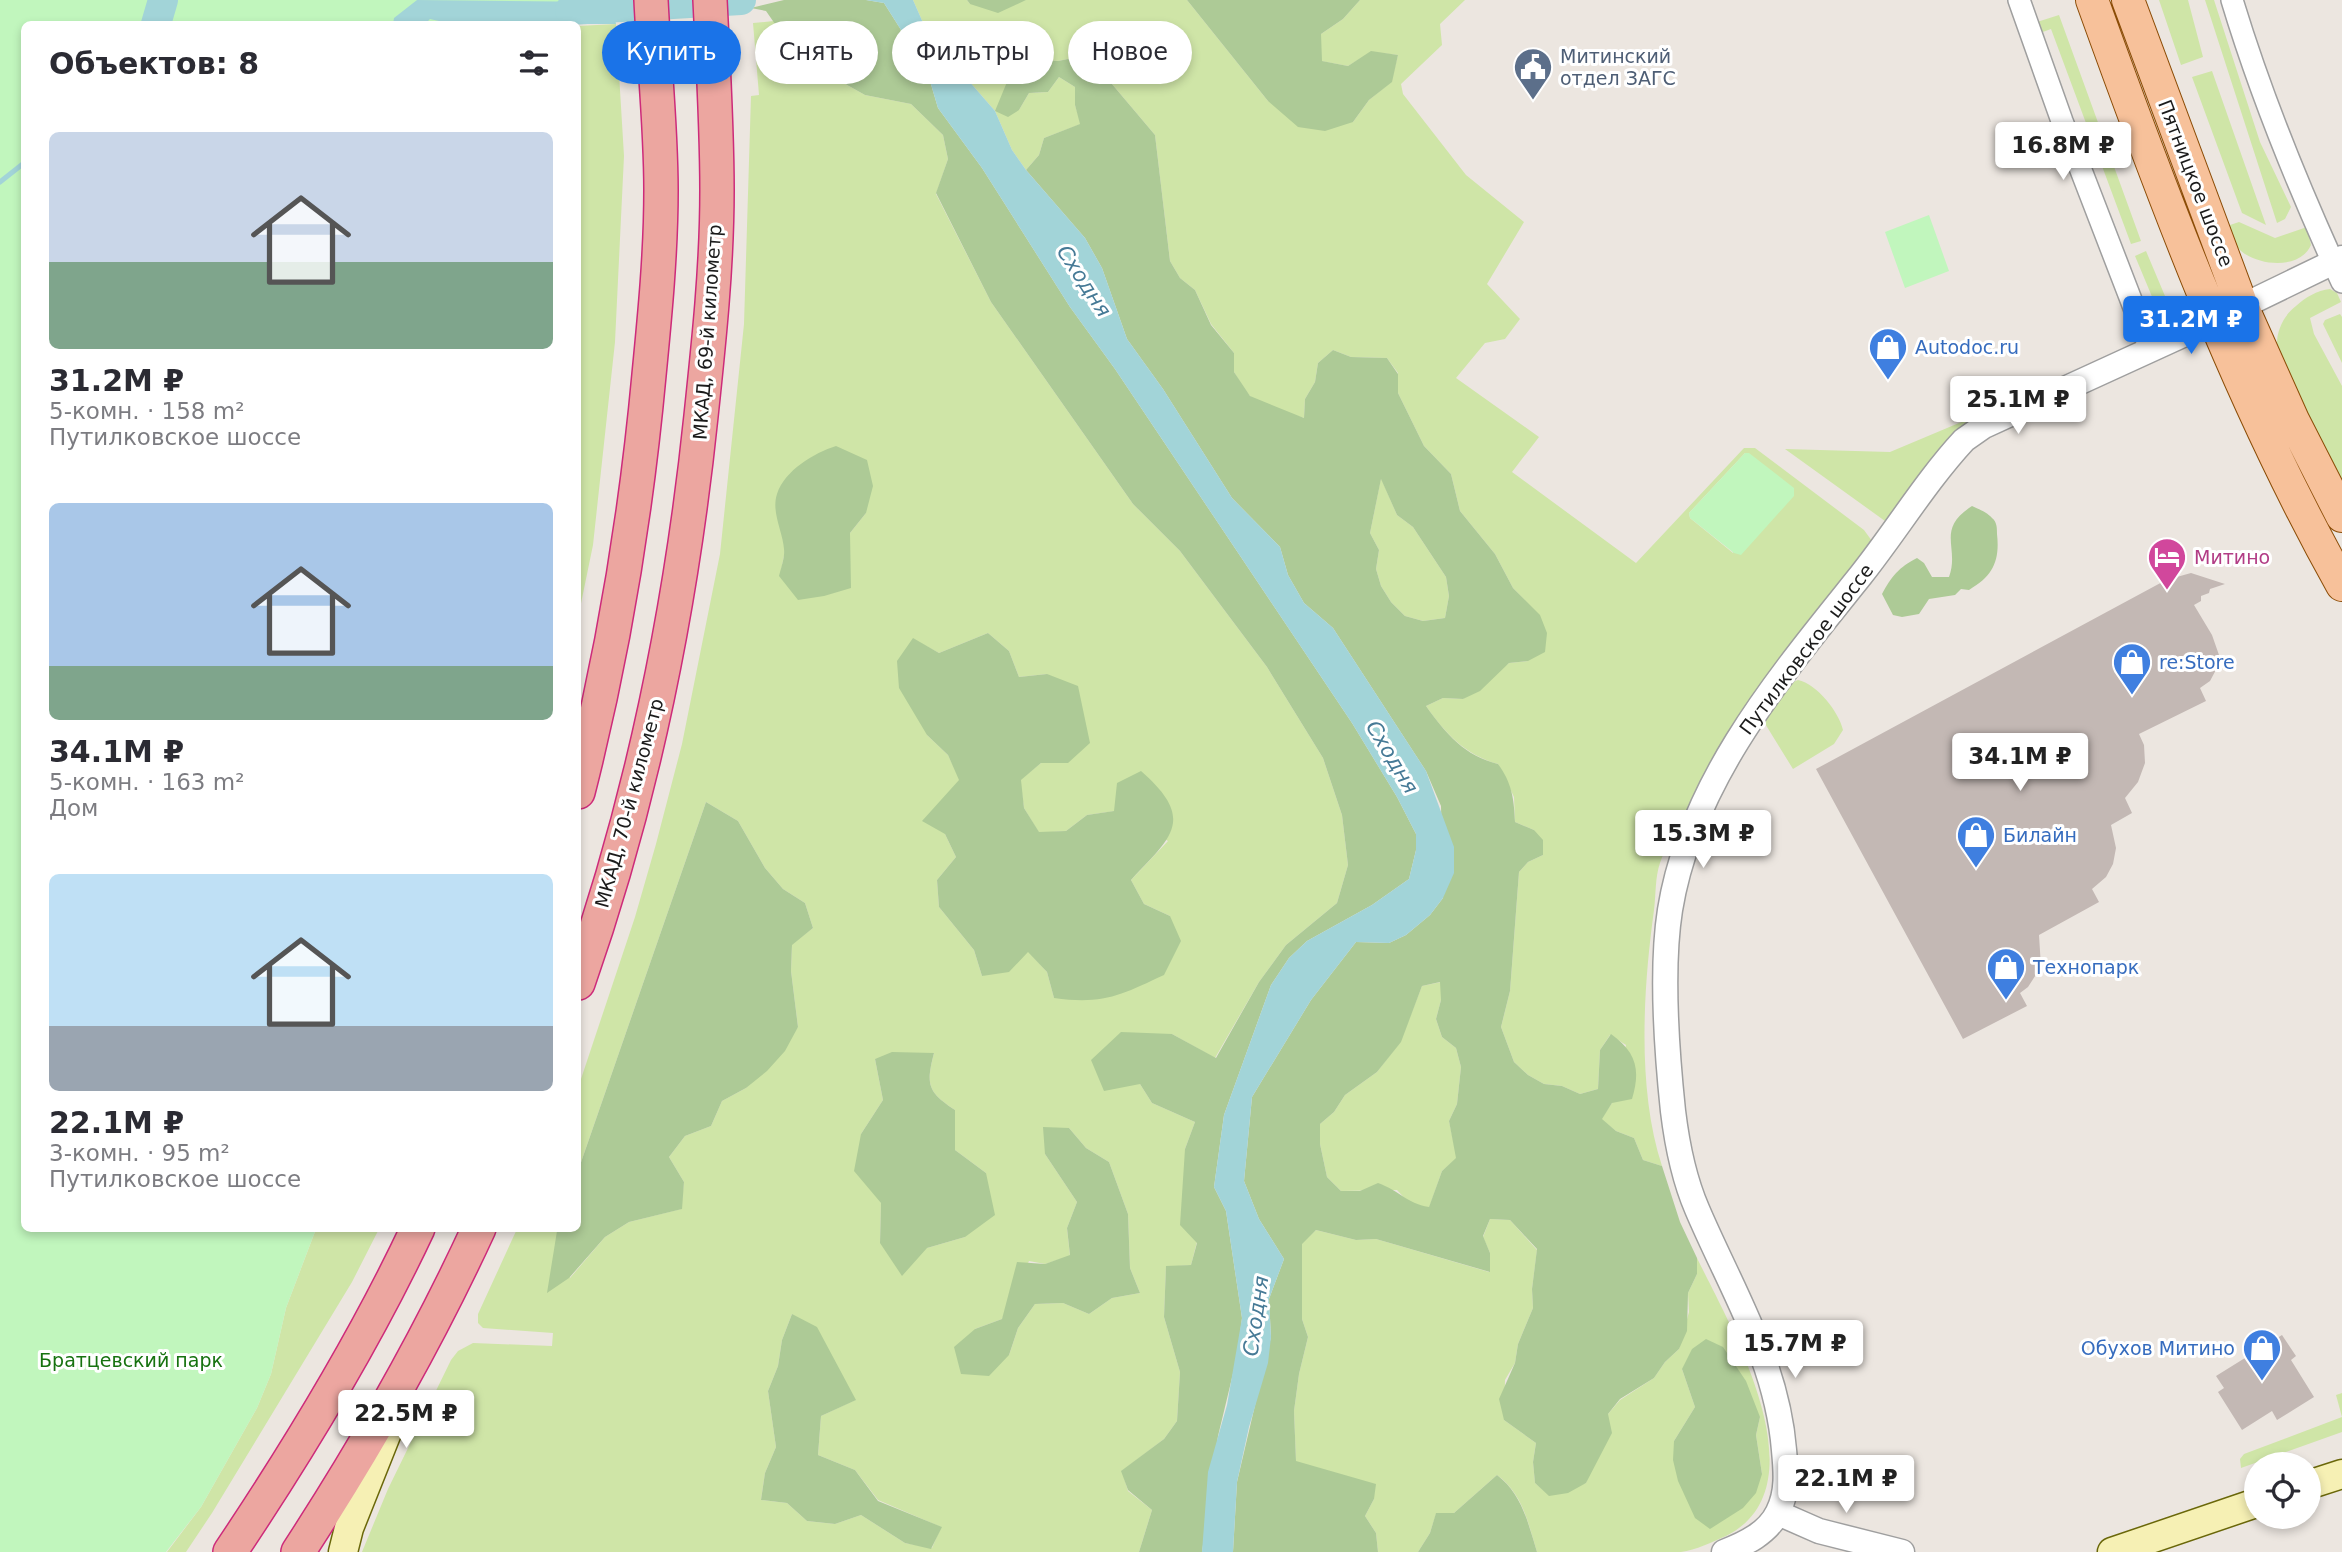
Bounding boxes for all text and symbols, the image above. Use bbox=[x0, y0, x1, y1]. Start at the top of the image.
chip: Купить bbox=[602, 21, 741, 84]
chip: Снять bbox=[755, 21, 878, 84]
chip: Фильтры bbox=[892, 21, 1054, 84]
chip: Новое bbox=[1068, 21, 1192, 84]
icon: filters bbox=[515, 44, 553, 82]
place label: Митинский отдел ЗАГС bbox=[1560, 45, 1676, 89]
text: Объектов: 8 bbox=[49, 46, 259, 81]
public building icon: Митинский отдел ЗАГС bbox=[1512, 46, 1554, 101]
street label: Пятницкое шоссе bbox=[2154, 96, 2238, 270]
pin: 16.8M ₽ bbox=[1998, 122, 2128, 182]
text: 16.8M ₽ bbox=[2011, 132, 2115, 158]
icon: home bbox=[238, 177, 364, 303]
street label: МКАД, 69-й километр bbox=[688, 224, 726, 440]
water label: Сходня bbox=[1052, 241, 1116, 321]
pin: 31.2M ₽ bbox=[2126, 296, 2256, 356]
text: 31.2M ₽ bbox=[2139, 306, 2243, 332]
shop icon: Autodoc.ru bbox=[1867, 326, 1909, 381]
place label: Autodoc.ru bbox=[1915, 336, 2019, 358]
text: 31.2M ₽ bbox=[49, 363, 184, 398]
pin: 25.1M ₽ bbox=[1953, 376, 2083, 436]
text: 25.1M ₽ bbox=[1966, 386, 2070, 412]
text: 5-комн. · 158 m² bbox=[49, 398, 244, 424]
text: Путилковское шоссе bbox=[49, 424, 301, 450]
hotel icon: Митино bbox=[2146, 536, 2188, 591]
place label: Митино bbox=[2194, 546, 2270, 568]
icon: home bbox=[238, 548, 364, 674]
street label: Путилковское шоссе bbox=[1735, 559, 1877, 739]
shop icon: re:Store bbox=[2111, 641, 2153, 696]
place label: re:Store bbox=[2159, 651, 2235, 673]
street label: МКАД, 70-й километр bbox=[590, 696, 668, 910]
water label: Сходня bbox=[1361, 716, 1423, 798]
text: 34.1M ₽ bbox=[49, 734, 184, 769]
pin: 34.1M ₽ bbox=[1955, 734, 2085, 793]
text: 34.1M ₽ bbox=[1968, 743, 2072, 769]
text: 5-комн. · 163 m² bbox=[49, 769, 244, 795]
text: Дом bbox=[49, 795, 98, 821]
pin: 15.3M ₽ bbox=[1638, 810, 1768, 870]
shop icon: Билайн bbox=[1955, 814, 1997, 869]
text: 15.3M ₽ bbox=[1651, 820, 1755, 846]
place label: Билайн bbox=[2003, 824, 2077, 846]
icon: home bbox=[238, 919, 364, 1045]
shop icon: Технопарк bbox=[1985, 946, 2027, 1001]
place label: Технопарк bbox=[2032, 956, 2139, 978]
text: 22.1M ₽ bbox=[49, 1105, 184, 1140]
text: 3-комн. · 95 m² bbox=[49, 1140, 230, 1166]
text: Путилковское шоссе bbox=[49, 1166, 301, 1192]
water label: Сходня bbox=[1238, 1274, 1274, 1358]
pin: 15.7M ₽ bbox=[1730, 1320, 1860, 1380]
shop icon: Обухов Митино bbox=[2241, 1327, 2283, 1382]
text: 15.7M ₽ bbox=[1743, 1330, 1847, 1356]
place label: Обухов Митино bbox=[2081, 1337, 2235, 1359]
park label: Братцевский парк bbox=[39, 1349, 223, 1371]
pin: 22.5M ₽ bbox=[341, 1390, 471, 1450]
text: 22.5M ₽ bbox=[354, 1400, 458, 1426]
map controls bbox=[2244, 1452, 2321, 1529]
button: locate bbox=[2244, 1452, 2321, 1529]
pin: 22.1M ₽ bbox=[1781, 1456, 1911, 1515]
text: 22.1M ₽ bbox=[1794, 1465, 1898, 1491]

